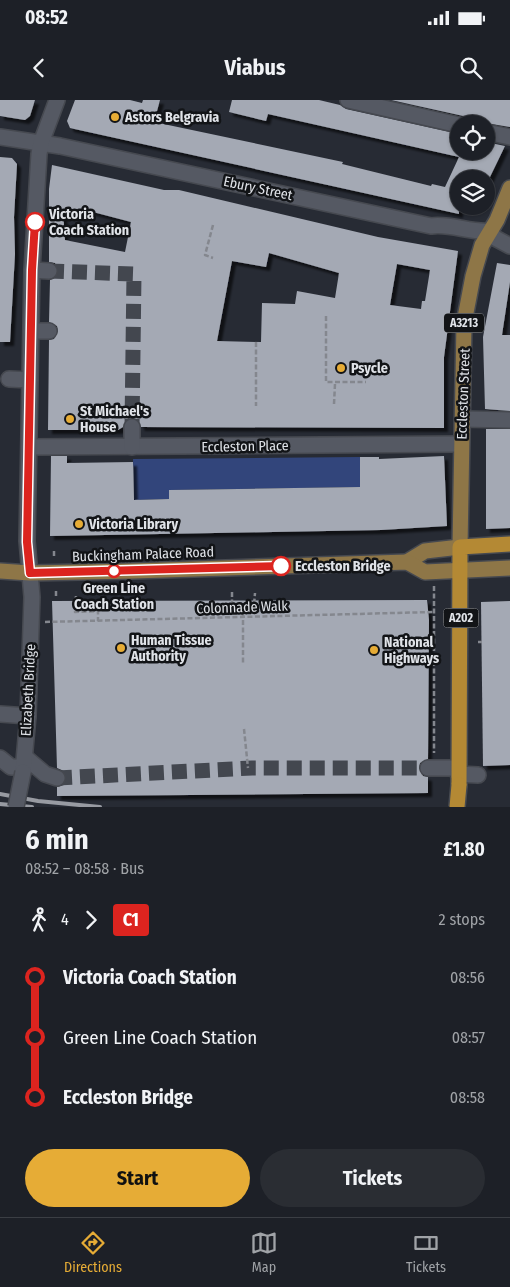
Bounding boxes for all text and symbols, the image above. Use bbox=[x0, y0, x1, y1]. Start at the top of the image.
text: 08:52 bbox=[25, 6, 68, 29]
icon: back bbox=[25, 54, 53, 82]
text: Viabus bbox=[224, 54, 286, 81]
icon: search bbox=[457, 54, 485, 82]
place label: Astors Belgravia bbox=[124, 109, 219, 126]
marker: Astors Belgravia bbox=[109, 111, 121, 123]
map controls bbox=[450, 115, 495, 215]
button: locate bbox=[450, 115, 495, 160]
button: layers bbox=[450, 170, 495, 215]
street label: Ebury Street bbox=[222, 173, 294, 204]
place label: Victoria Coach Station bbox=[48, 206, 129, 239]
marker: Victoria Coach Station bbox=[25, 212, 45, 232]
road number: A3213 bbox=[444, 314, 484, 332]
street label: Eccleston Street bbox=[453, 348, 474, 440]
place label: Psycle bbox=[351, 360, 388, 377]
marker: Psycle bbox=[335, 362, 347, 374]
place label: St Michael's House bbox=[80, 403, 149, 436]
marker: St Michael's House bbox=[64, 413, 76, 425]
street label: Eccleston Place bbox=[201, 437, 289, 456]
place label: Victoria Library bbox=[88, 516, 178, 533]
marker: Victoria Library bbox=[73, 518, 85, 530]
street label: Buckingham Palace Road bbox=[72, 544, 214, 565]
marker: Eccleston Bridge bbox=[271, 556, 291, 576]
place label: Eccleston Bridge bbox=[295, 558, 391, 575]
marker: Green Line Coach Station bbox=[107, 564, 121, 578]
place label: Green Line Coach Station bbox=[74, 580, 154, 613]
street label: Colonnade Walk bbox=[196, 597, 289, 618]
road number: A202 bbox=[444, 608, 478, 628]
place label: Human Tissue Authority bbox=[130, 632, 212, 665]
place label: National Highways bbox=[384, 634, 439, 667]
marker: Human Tissue Authority bbox=[115, 642, 127, 654]
street label: Elizabeth Bridge bbox=[18, 643, 39, 737]
marker: National Highways bbox=[368, 644, 380, 656]
text: 6 min bbox=[25, 823, 89, 856]
text: £1.80 bbox=[444, 838, 485, 861]
text: 08:52 – 08:58 · Bus bbox=[25, 859, 144, 878]
icon: walk bbox=[25, 906, 53, 934]
icon: forward bbox=[77, 906, 105, 934]
text: C1 bbox=[123, 909, 139, 931]
text: 4 bbox=[61, 910, 69, 929]
text: 2 stops bbox=[439, 910, 485, 929]
text: Victoria Coach Station bbox=[63, 966, 237, 989]
text: 08:56 bbox=[450, 968, 485, 987]
text: Green Line Coach Station bbox=[63, 1026, 257, 1049]
text: 08:57 bbox=[452, 1028, 485, 1047]
text: Eccleston Bridge bbox=[63, 1086, 193, 1109]
text: 08:58 bbox=[450, 1088, 485, 1107]
button: Start bbox=[25, 1149, 250, 1207]
button: Tickets bbox=[260, 1149, 485, 1207]
tab: Directions bbox=[64, 1229, 122, 1276]
tab: Map bbox=[250, 1229, 278, 1276]
tab: Tickets bbox=[406, 1229, 446, 1276]

